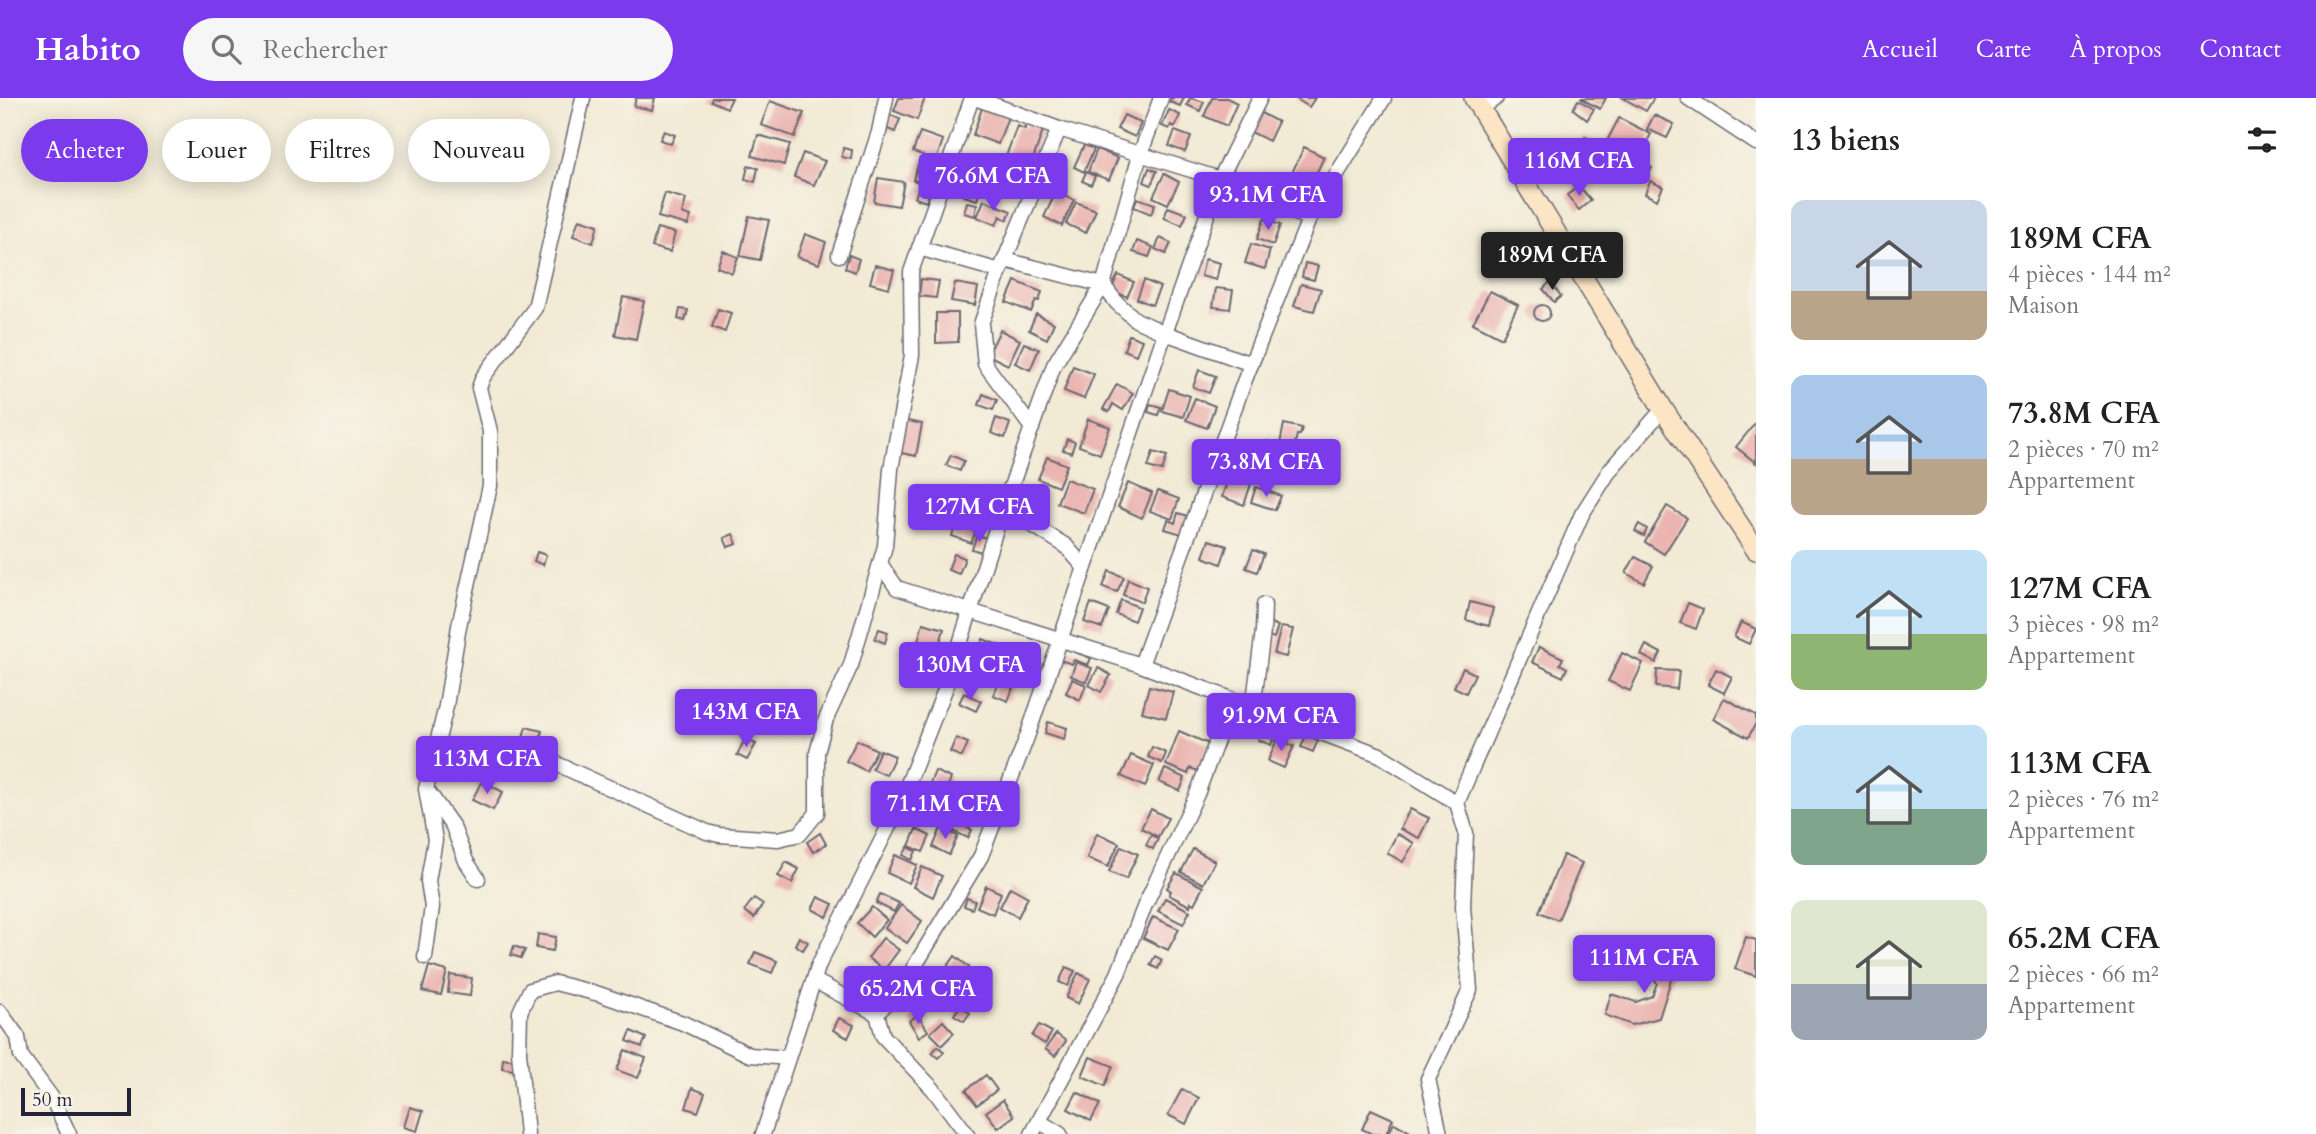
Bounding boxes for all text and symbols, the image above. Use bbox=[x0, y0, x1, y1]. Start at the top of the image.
search box bbox=[183, 18, 673, 81]
text: Habito bbox=[35, 27, 141, 72]
icon: search bbox=[207, 30, 245, 68]
text: Rechercher bbox=[263, 32, 387, 67]
text: Accueil bbox=[1862, 33, 1938, 66]
text: Carte bbox=[1976, 33, 2032, 66]
text: À propos bbox=[2070, 33, 2162, 66]
text: Contact bbox=[2200, 33, 2281, 66]
chip: Acheter bbox=[21, 119, 148, 182]
chip: Louer bbox=[162, 119, 271, 182]
chip: Filtres bbox=[285, 119, 394, 182]
chip: Nouveau bbox=[408, 119, 550, 182]
text: 13 biens bbox=[1791, 120, 1900, 161]
icon: filters bbox=[2243, 121, 2281, 159]
pin: 116M CFA bbox=[1507, 139, 1651, 198]
text: 116M CFA bbox=[1524, 145, 1634, 176]
pin: 76.6M CFA bbox=[913, 153, 1073, 213]
text: 76.6M CFA bbox=[935, 160, 1051, 191]
pin: 93.1M CFA bbox=[1188, 172, 1348, 232]
text: 93.1M CFA bbox=[1210, 179, 1326, 210]
text: 189M CFA bbox=[2008, 218, 2152, 259]
icon: home bbox=[1847, 228, 1931, 312]
pin: 189M CFA bbox=[1480, 232, 1624, 292]
text: 189M CFA bbox=[1497, 239, 1607, 270]
text: 4 pièces · 144 m² bbox=[2008, 259, 2171, 290]
text: Maison bbox=[2008, 290, 2079, 321]
text: 73.8M CFA bbox=[2008, 393, 2160, 434]
icon: home bbox=[1847, 403, 1931, 487]
text: 2 pièces · 70 m² bbox=[2008, 434, 2159, 465]
pin: 73.8M CFA bbox=[1186, 440, 1346, 499]
text: 73.8M CFA bbox=[1208, 446, 1324, 477]
text: Appartement bbox=[2008, 465, 2135, 496]
pin: 127M CFA bbox=[907, 484, 1051, 544]
text: 127M CFA bbox=[924, 491, 1034, 522]
text: 127M CFA bbox=[2008, 568, 2152, 609]
icon: home bbox=[1847, 578, 1931, 662]
text: 3 pièces · 98 m² bbox=[2008, 609, 2159, 640]
text: Appartement bbox=[2008, 640, 2135, 671]
pin: 130M CFA bbox=[898, 642, 1042, 702]
text: 130M CFA bbox=[915, 649, 1025, 680]
pin: 143M CFA bbox=[674, 690, 818, 749]
pin: 91.9M CFA bbox=[1201, 694, 1361, 753]
text: 143M CFA bbox=[691, 696, 801, 727]
text: 91.9M CFA bbox=[1223, 700, 1339, 731]
pin: 113M CFA bbox=[415, 736, 559, 796]
text: 113M CFA bbox=[432, 743, 542, 774]
text: 113M CFA bbox=[2008, 743, 2152, 784]
icon: home bbox=[1847, 753, 1931, 837]
pin: 71.1M CFA bbox=[865, 782, 1025, 841]
text: 2 pièces · 76 m² bbox=[2008, 784, 2159, 815]
text: 71.1M CFA bbox=[887, 788, 1003, 819]
text: Appartement bbox=[2008, 815, 2135, 846]
text: 65.2M CFA bbox=[2008, 918, 2160, 959]
icon: home bbox=[1847, 928, 1931, 1012]
pin: 111M CFA bbox=[1572, 936, 1716, 995]
text: 111M CFA bbox=[1589, 942, 1699, 973]
text: 2 pièces · 66 m² bbox=[2008, 959, 2159, 990]
pin: 65.2M CFA bbox=[838, 967, 998, 1026]
text: 65.2M CFA bbox=[860, 973, 976, 1004]
text: Appartement bbox=[2008, 990, 2135, 1021]
scale bar bbox=[21, 1085, 131, 1117]
text: 50 m bbox=[32, 1087, 73, 1113]

